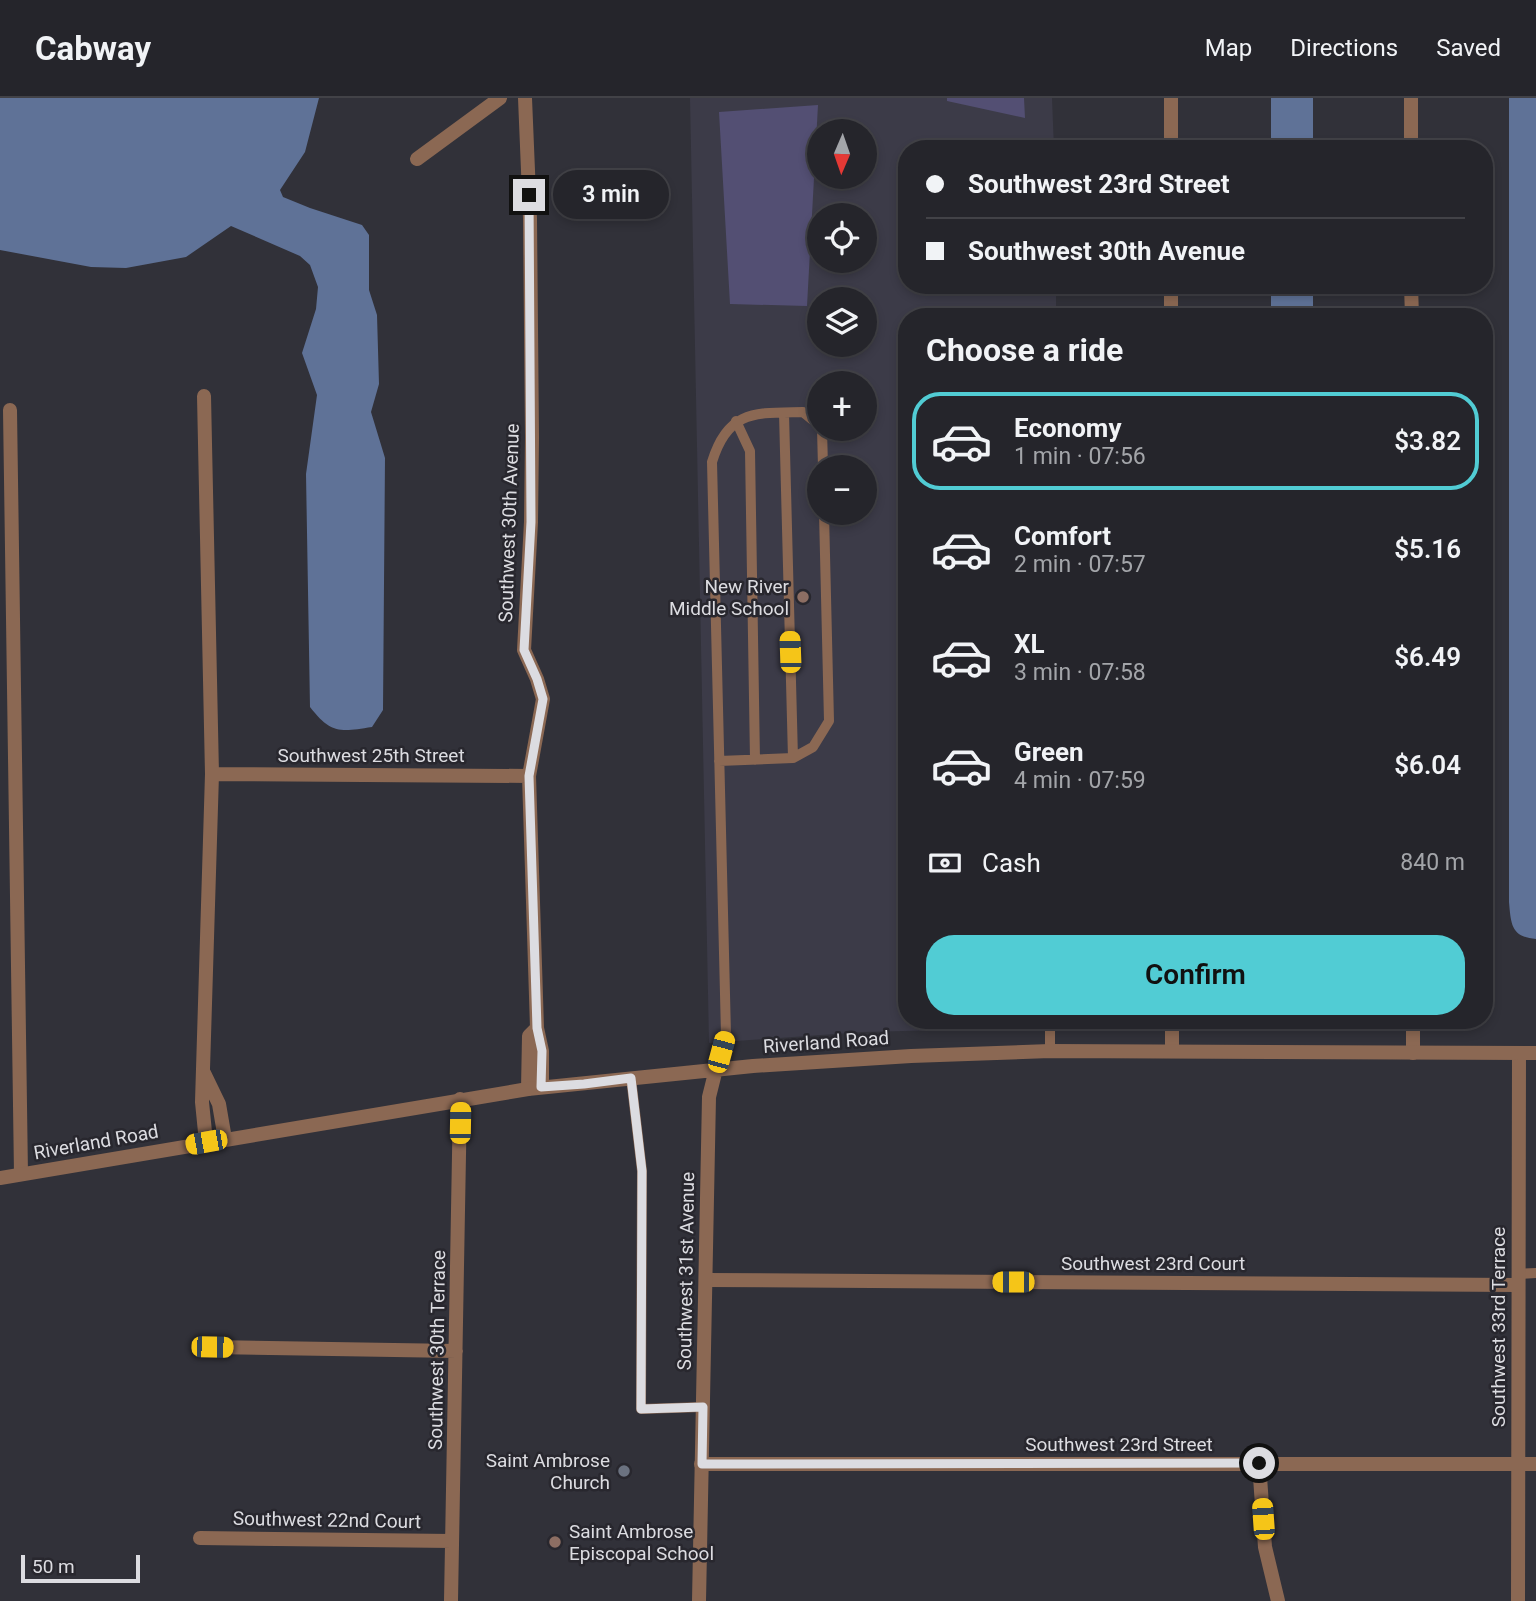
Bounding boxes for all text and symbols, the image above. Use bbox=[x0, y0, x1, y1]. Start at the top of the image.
text: Cabway bbox=[35, 29, 151, 68]
text: Map bbox=[1205, 34, 1252, 62]
text: Directions bbox=[1290, 34, 1398, 62]
text: Saved bbox=[1436, 34, 1501, 62]
north arrow bbox=[807, 119, 877, 189]
map controls bbox=[807, 119, 877, 525]
text: Southwest 23rd Street bbox=[968, 169, 1230, 199]
callout: 3 min bbox=[554, 170, 669, 220]
route end bbox=[513, 179, 545, 211]
text: 3 min bbox=[582, 181, 640, 208]
button: locate bbox=[807, 203, 877, 273]
text: Southwest 30th Avenue bbox=[968, 236, 1245, 266]
button: layers bbox=[807, 287, 877, 357]
text: Choose a ride bbox=[926, 331, 1123, 369]
button: + bbox=[807, 371, 877, 441]
icon: car bbox=[930, 410, 993, 473]
text: Economy bbox=[1014, 413, 1121, 443]
street label: Southwest 30th Avenue bbox=[494, 423, 524, 623]
text: $3.82 bbox=[1394, 426, 1461, 456]
text: 1 min · 07:56 bbox=[1014, 443, 1146, 470]
button: − bbox=[807, 455, 877, 525]
icon: car bbox=[930, 518, 993, 581]
text: Comfort bbox=[1014, 521, 1111, 551]
text: $5.16 bbox=[1394, 534, 1461, 564]
text: 2 min · 07:57 bbox=[1014, 551, 1146, 578]
place label: New River Middle School bbox=[669, 575, 790, 620]
marker: New River Middle School bbox=[795, 589, 811, 605]
icon: car bbox=[930, 626, 993, 689]
text: XL bbox=[1014, 629, 1045, 659]
car bbox=[779, 631, 802, 673]
text: $6.49 bbox=[1394, 642, 1461, 672]
text: 3 min · 07:58 bbox=[1014, 659, 1146, 686]
icon: car bbox=[930, 734, 993, 797]
text: Green bbox=[1014, 737, 1084, 767]
street label: Southwest 25th Street bbox=[277, 744, 465, 767]
text: $6.04 bbox=[1394, 750, 1461, 780]
text: 4 min · 07:59 bbox=[1014, 767, 1146, 794]
icon: cash bbox=[926, 844, 964, 882]
text: Cash bbox=[982, 848, 1041, 878]
text: 840 m bbox=[1400, 849, 1465, 876]
button: Confirm bbox=[926, 935, 1465, 1015]
street label: Riverland Road bbox=[762, 1026, 890, 1058]
car bbox=[706, 1029, 737, 1075]
car bbox=[450, 1102, 471, 1144]
street label: Riverland Road bbox=[32, 1120, 160, 1164]
car bbox=[184, 1128, 229, 1156]
street label: Southwest 31st Avenue bbox=[673, 1172, 699, 1370]
street label: Southwest 33rd Terrace bbox=[1487, 1227, 1510, 1427]
street label: Southwest 30th Terrace bbox=[424, 1250, 450, 1450]
street label: Southwest 23rd Court bbox=[1061, 1252, 1245, 1275]
car bbox=[993, 1272, 1035, 1293]
car bbox=[191, 1336, 234, 1358]
street label: Southwest 23rd Street bbox=[1025, 1433, 1213, 1456]
route start bbox=[1243, 1447, 1275, 1479]
place label: Saint Ambrose Church bbox=[486, 1449, 610, 1494]
marker: Saint Ambrose Church bbox=[616, 1463, 632, 1479]
car bbox=[1252, 1497, 1275, 1541]
street label: Southwest 22nd Court bbox=[233, 1507, 421, 1533]
place label: Saint Ambrose Episcopal School bbox=[569, 1520, 714, 1565]
marker: Saint Ambrose Episcopal School bbox=[547, 1534, 563, 1550]
scale bar bbox=[21, 1552, 140, 1584]
text: 50 m bbox=[32, 1555, 75, 1578]

